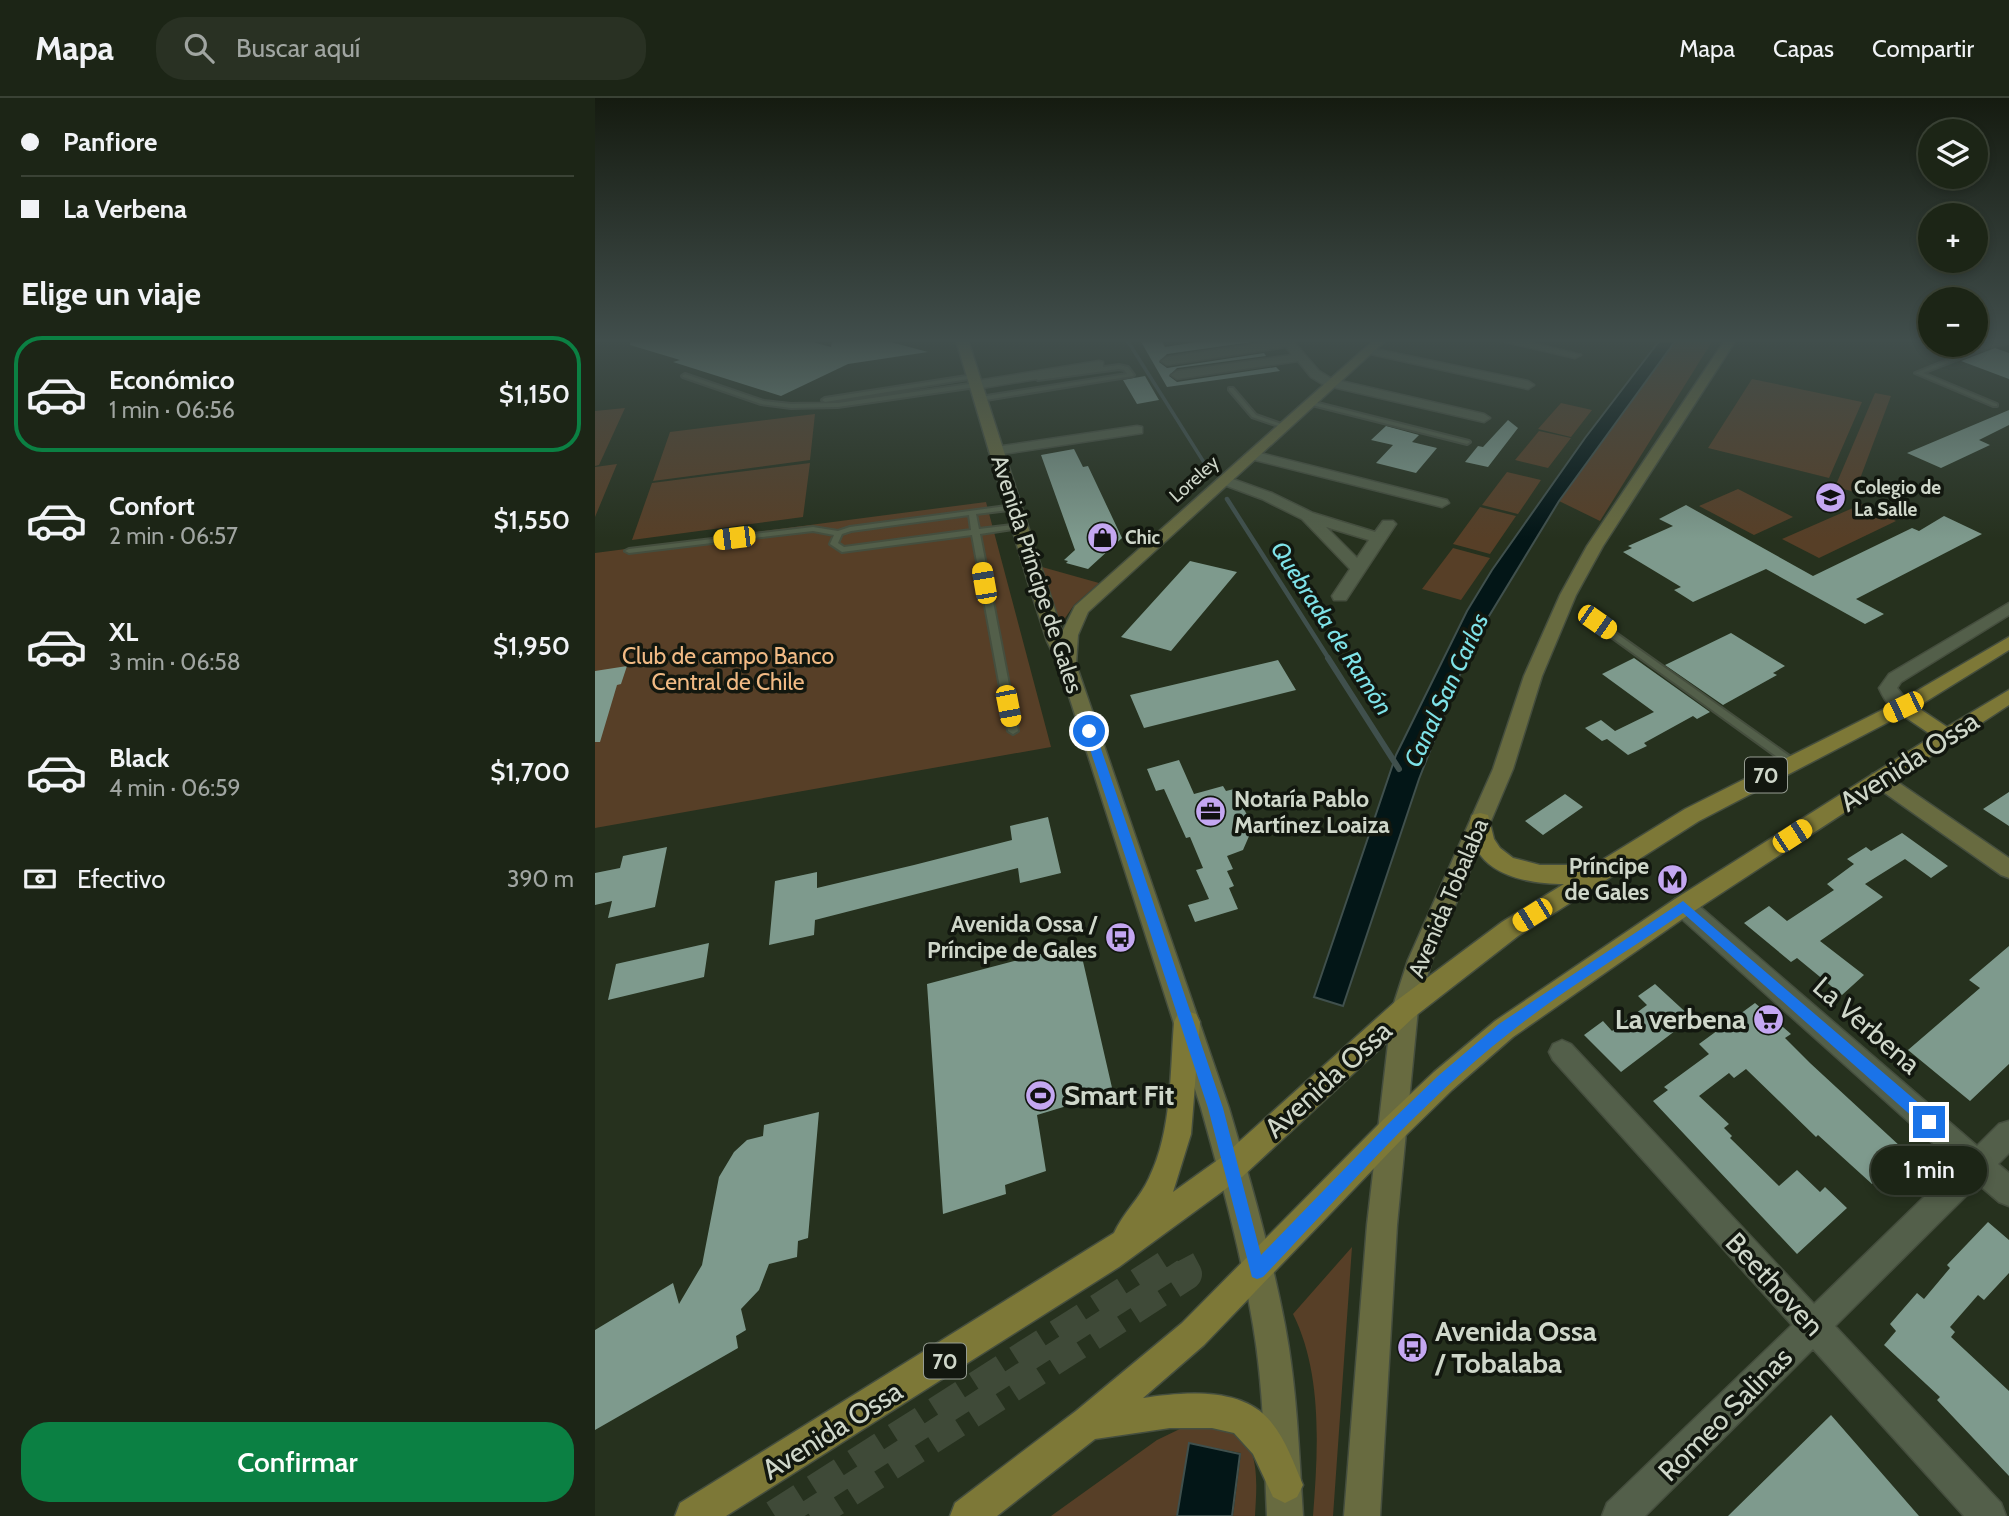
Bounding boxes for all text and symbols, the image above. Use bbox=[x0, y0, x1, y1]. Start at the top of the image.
search box bbox=[156, 17, 646, 80]
text: Mapa bbox=[35, 28, 114, 68]
icon: search bbox=[180, 29, 218, 67]
text: Buscar aquí bbox=[236, 32, 360, 64]
text: Mapa bbox=[1679, 34, 1735, 63]
text: Capas bbox=[1773, 34, 1834, 63]
text: Compartir bbox=[1872, 34, 1974, 63]
map controls bbox=[1918, 119, 1988, 357]
button: layers bbox=[1918, 119, 1988, 189]
text: Panfiore bbox=[63, 126, 157, 158]
text: La Verbena bbox=[63, 193, 187, 225]
button: + bbox=[1918, 203, 1988, 273]
text: Elige un viaje bbox=[21, 274, 201, 313]
button: − bbox=[1918, 287, 1988, 357]
icon: car bbox=[25, 363, 88, 426]
text: Económico bbox=[109, 364, 235, 396]
text: $1,150 bbox=[499, 378, 570, 410]
text: 1 min · 06:56 bbox=[109, 396, 235, 424]
street label: Loreley bbox=[1164, 450, 1224, 507]
street label: Avenida Príncipe de Gales bbox=[985, 451, 1089, 697]
place label: Colegio de La Salle bbox=[1854, 476, 1941, 521]
school or university icon: Colegio de La Salle bbox=[1814, 481, 1848, 515]
icon: car bbox=[25, 489, 88, 552]
text: Confort bbox=[109, 490, 195, 522]
text: $1,550 bbox=[494, 504, 570, 536]
shop icon: Chic bbox=[1085, 520, 1119, 554]
text: 2 min · 06:57 bbox=[109, 522, 238, 550]
car bbox=[712, 525, 757, 551]
place label: Chic bbox=[1125, 526, 1161, 549]
water label: Quebrada de Ramón bbox=[1265, 536, 1399, 720]
car bbox=[971, 560, 998, 606]
car bbox=[1574, 601, 1621, 643]
water label: Canal San Carlos bbox=[1398, 608, 1494, 772]
icon: car bbox=[25, 615, 88, 678]
text: XL bbox=[109, 616, 138, 648]
text: $1,950 bbox=[493, 630, 570, 662]
park label: Club de campo Banco Central de Chile bbox=[622, 642, 834, 696]
text: 3 min · 06:58 bbox=[109, 648, 241, 676]
car bbox=[994, 683, 1023, 729]
car bbox=[1880, 688, 1927, 726]
street label: Avenida Ossa bbox=[1833, 703, 1985, 819]
route start bbox=[1073, 715, 1105, 747]
icon: car bbox=[25, 741, 88, 804]
text: Black bbox=[109, 742, 169, 774]
text: $1,700 bbox=[490, 756, 570, 788]
road number: 70 bbox=[1745, 758, 1787, 792]
text: 4 min · 06:59 bbox=[109, 774, 241, 802]
place label: Notaría Pablo Martínez Loaiza bbox=[1234, 785, 1390, 839]
office icon: Notaría Pablo Martínez Loaiza bbox=[1194, 795, 1228, 829]
street label: Avenida Tobalaba bbox=[1402, 814, 1494, 982]
car bbox=[1769, 816, 1816, 856]
place label: Príncipe de Gales bbox=[1565, 852, 1649, 906]
icon: cash bbox=[21, 860, 59, 898]
metro station icon: Príncipe de Gales bbox=[1655, 862, 1689, 896]
text: Efectivo bbox=[77, 863, 166, 895]
text: 390 m bbox=[507, 865, 574, 893]
car bbox=[1509, 895, 1556, 935]
place label: Avenida Ossa / Príncipe de Gales bbox=[927, 910, 1098, 964]
bus stop icon: Avenida Ossa / Príncipe de Gales bbox=[1103, 920, 1137, 954]
street label: La Verbena bbox=[1806, 969, 1928, 1081]
place label: La verbena bbox=[1615, 1002, 1746, 1036]
supermarket icon: La verbena bbox=[1752, 1002, 1786, 1036]
street label: Avenida Ossa bbox=[1258, 1013, 1399, 1145]
sports icon: Smart Fit bbox=[1024, 1078, 1058, 1112]
place label: Smart Fit bbox=[1064, 1078, 1174, 1112]
route end bbox=[1913, 1106, 1945, 1138]
callout: 1 min bbox=[1871, 1146, 1987, 1196]
text: 1 min bbox=[1903, 1156, 1955, 1184]
street label: Beethoven bbox=[1719, 1225, 1831, 1343]
place label: Avenida Ossa / Tobalaba bbox=[1434, 1314, 1597, 1380]
bus stop icon: Avenida Ossa / Tobalaba bbox=[1395, 1330, 1429, 1364]
street label: Romeo Salinas bbox=[1651, 1340, 1799, 1488]
road number: 70 bbox=[924, 1344, 966, 1378]
street label: Avenida Ossa bbox=[756, 1373, 909, 1487]
button: Confirmar bbox=[21, 1422, 574, 1502]

